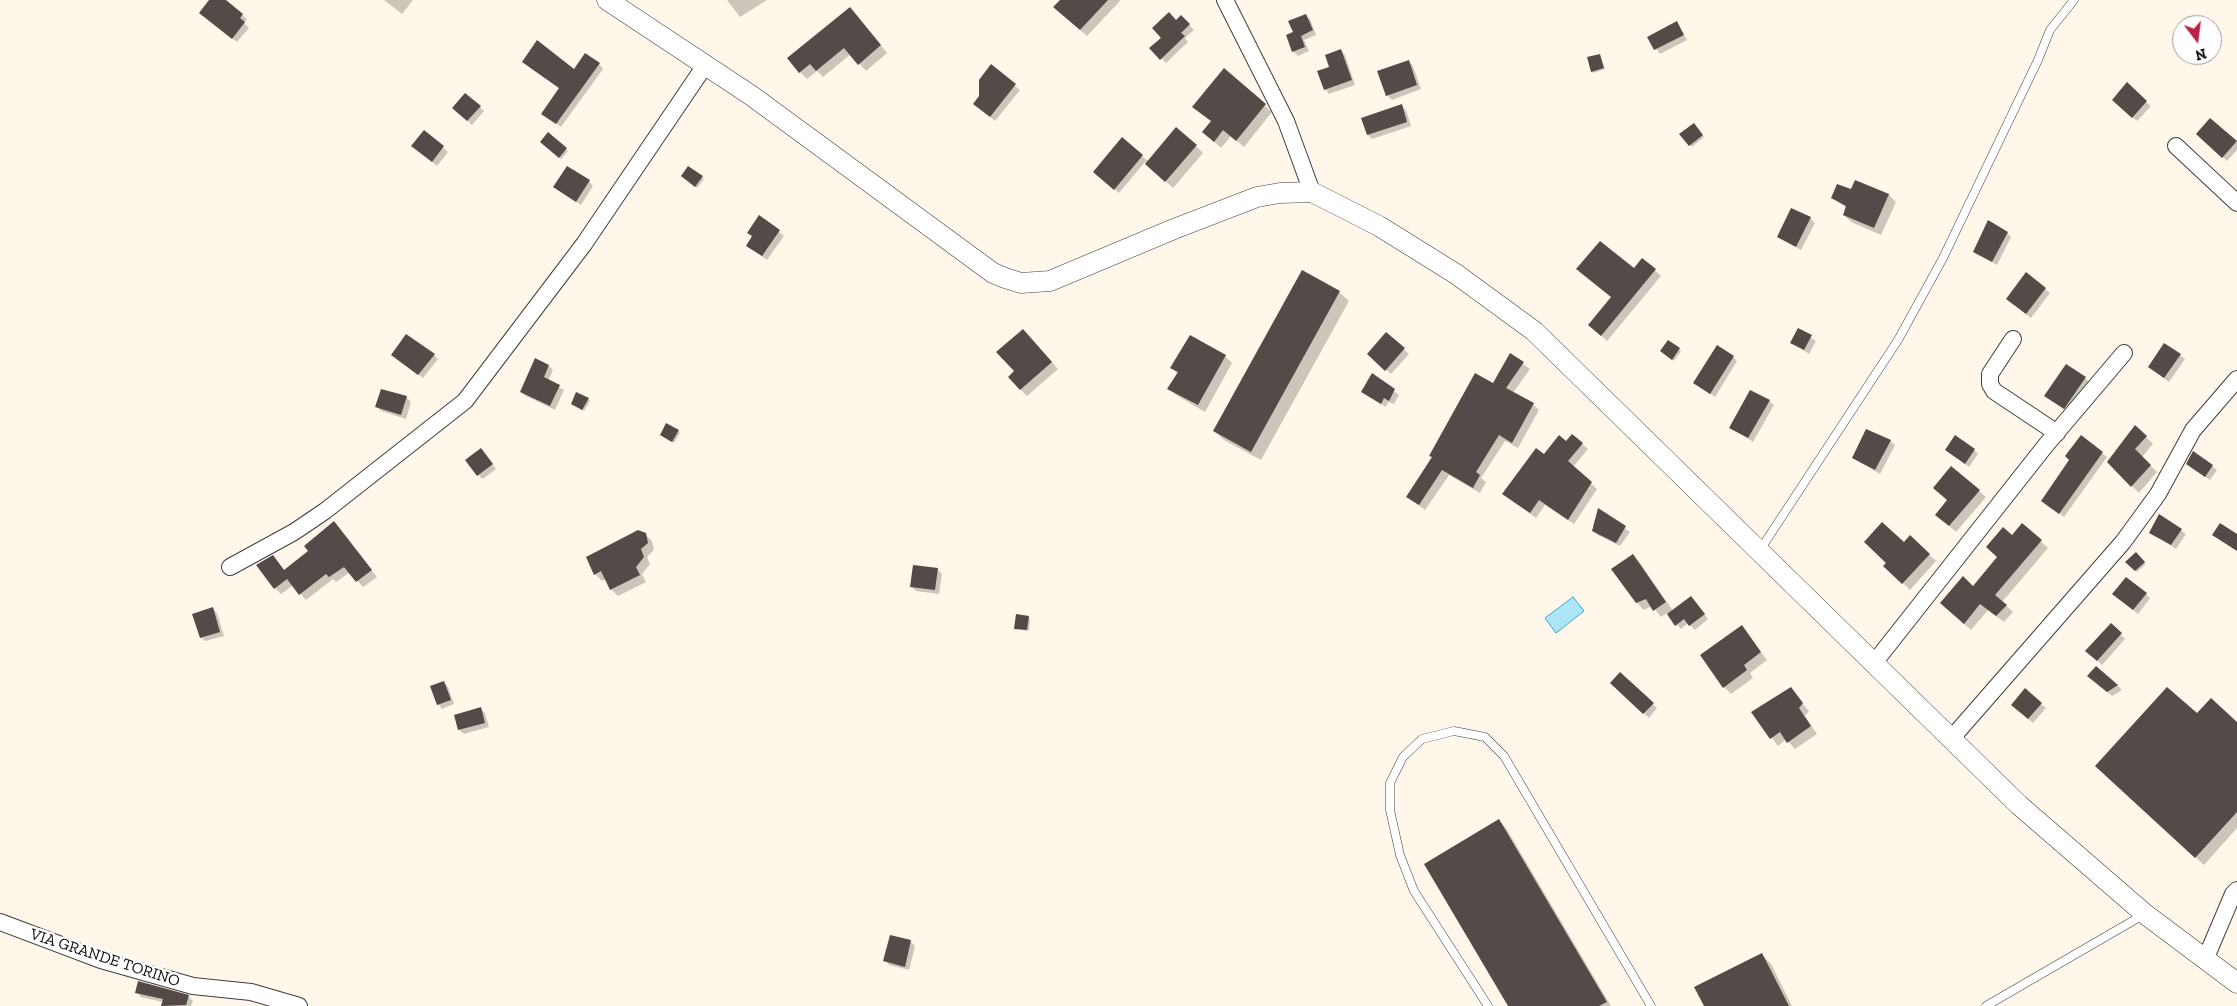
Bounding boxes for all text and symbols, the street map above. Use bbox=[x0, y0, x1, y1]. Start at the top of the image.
north arrow bbox=[2172, 15, 2222, 65]
text: N bbox=[2193, 44, 2208, 64]
street label: VIA GRANDE TORINO bbox=[28, 925, 182, 991]

